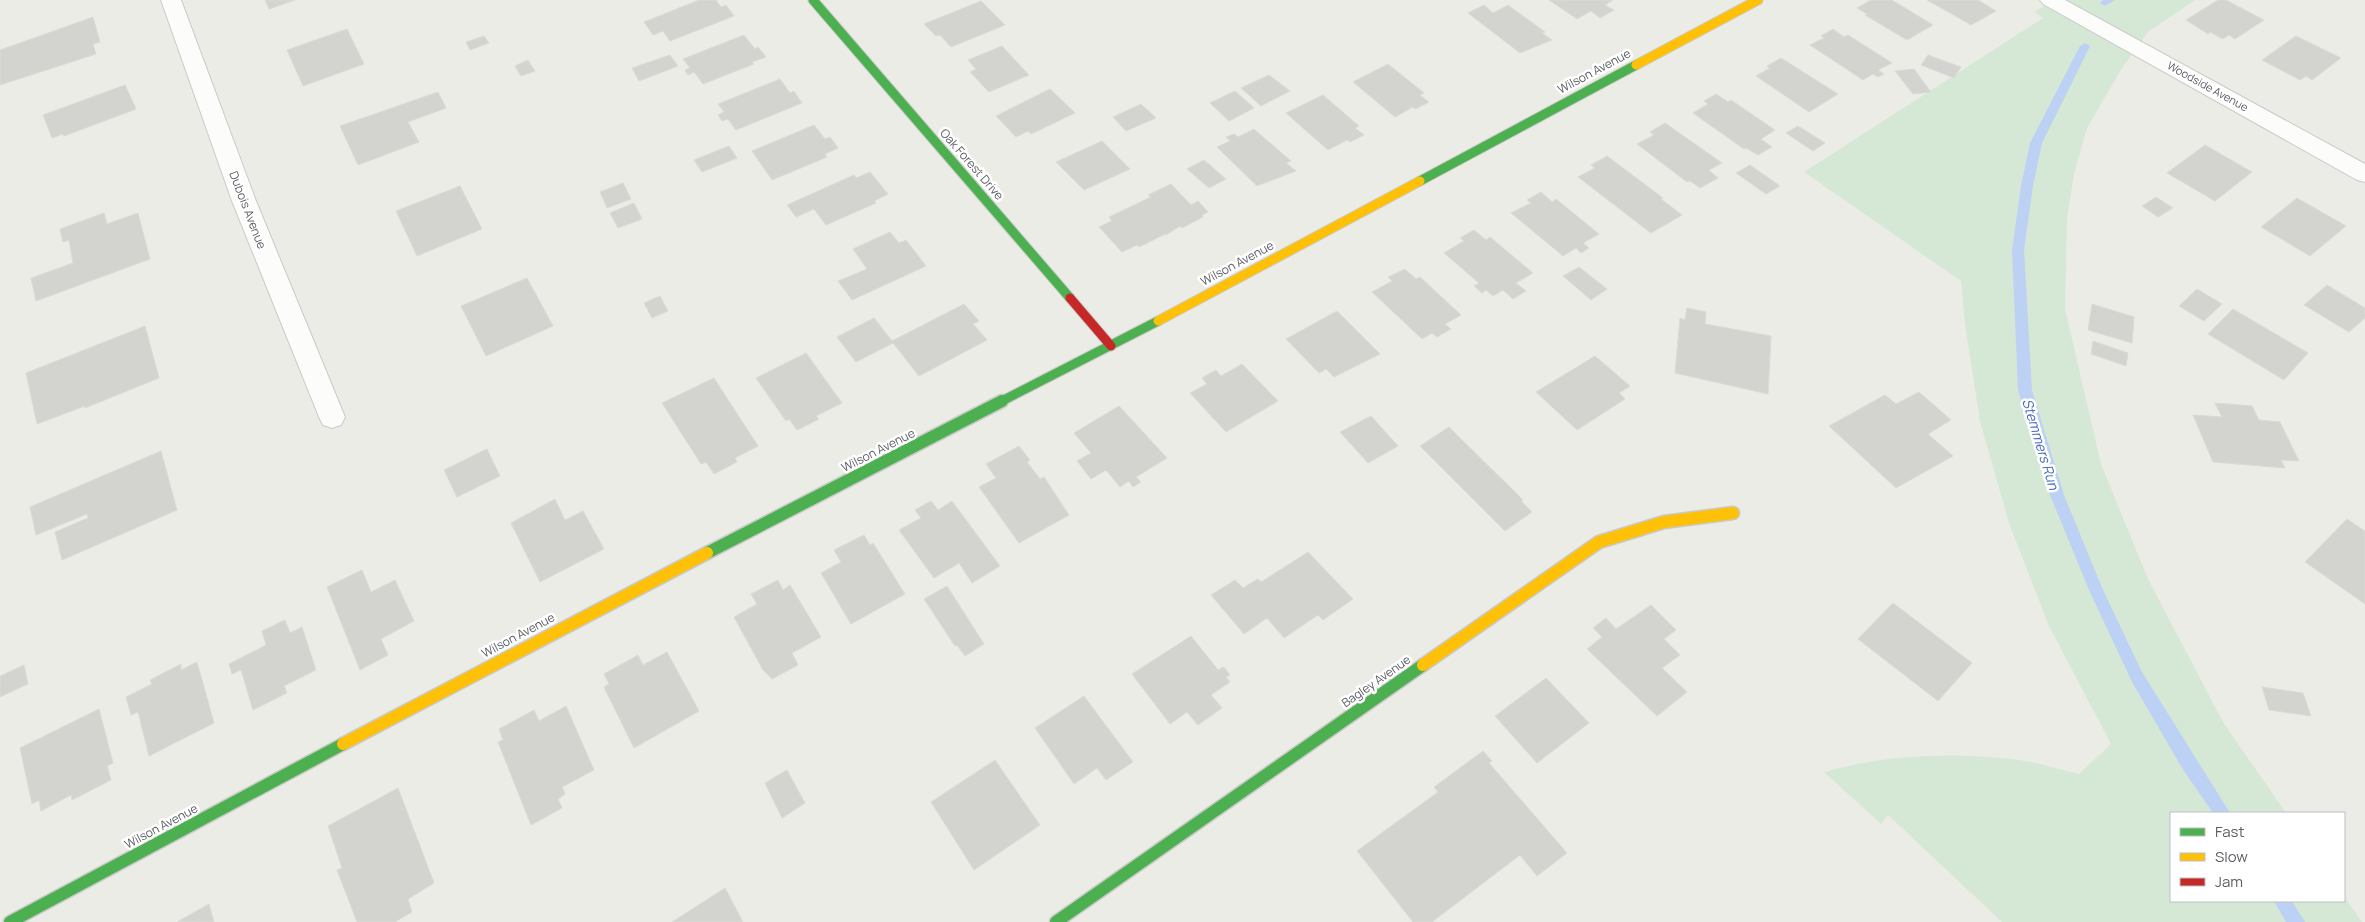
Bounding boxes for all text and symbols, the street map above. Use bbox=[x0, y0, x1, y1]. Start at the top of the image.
street label: Wilson Avenue bbox=[1554, 45, 1634, 97]
street label: Woodside Avenue bbox=[2165, 58, 2252, 115]
street label: Oak Forest Drive bbox=[936, 125, 1008, 203]
street label: Dubois Avenue bbox=[225, 169, 271, 251]
street label: Wilson Avenue bbox=[1197, 237, 1277, 289]
water label: Stemmers Run bbox=[2018, 396, 2064, 492]
street label: Wilson Avenue bbox=[838, 424, 918, 476]
street label: Wilson Avenue bbox=[478, 609, 558, 661]
street label: Bagley Avenue bbox=[1338, 651, 1414, 711]
street label: Wilson Avenue bbox=[121, 800, 201, 852]
legend bbox=[2170, 812, 2345, 902]
text: Fast bbox=[2215, 821, 2244, 842]
text: Slow bbox=[2215, 846, 2248, 867]
text: Jam bbox=[2215, 871, 2243, 892]

